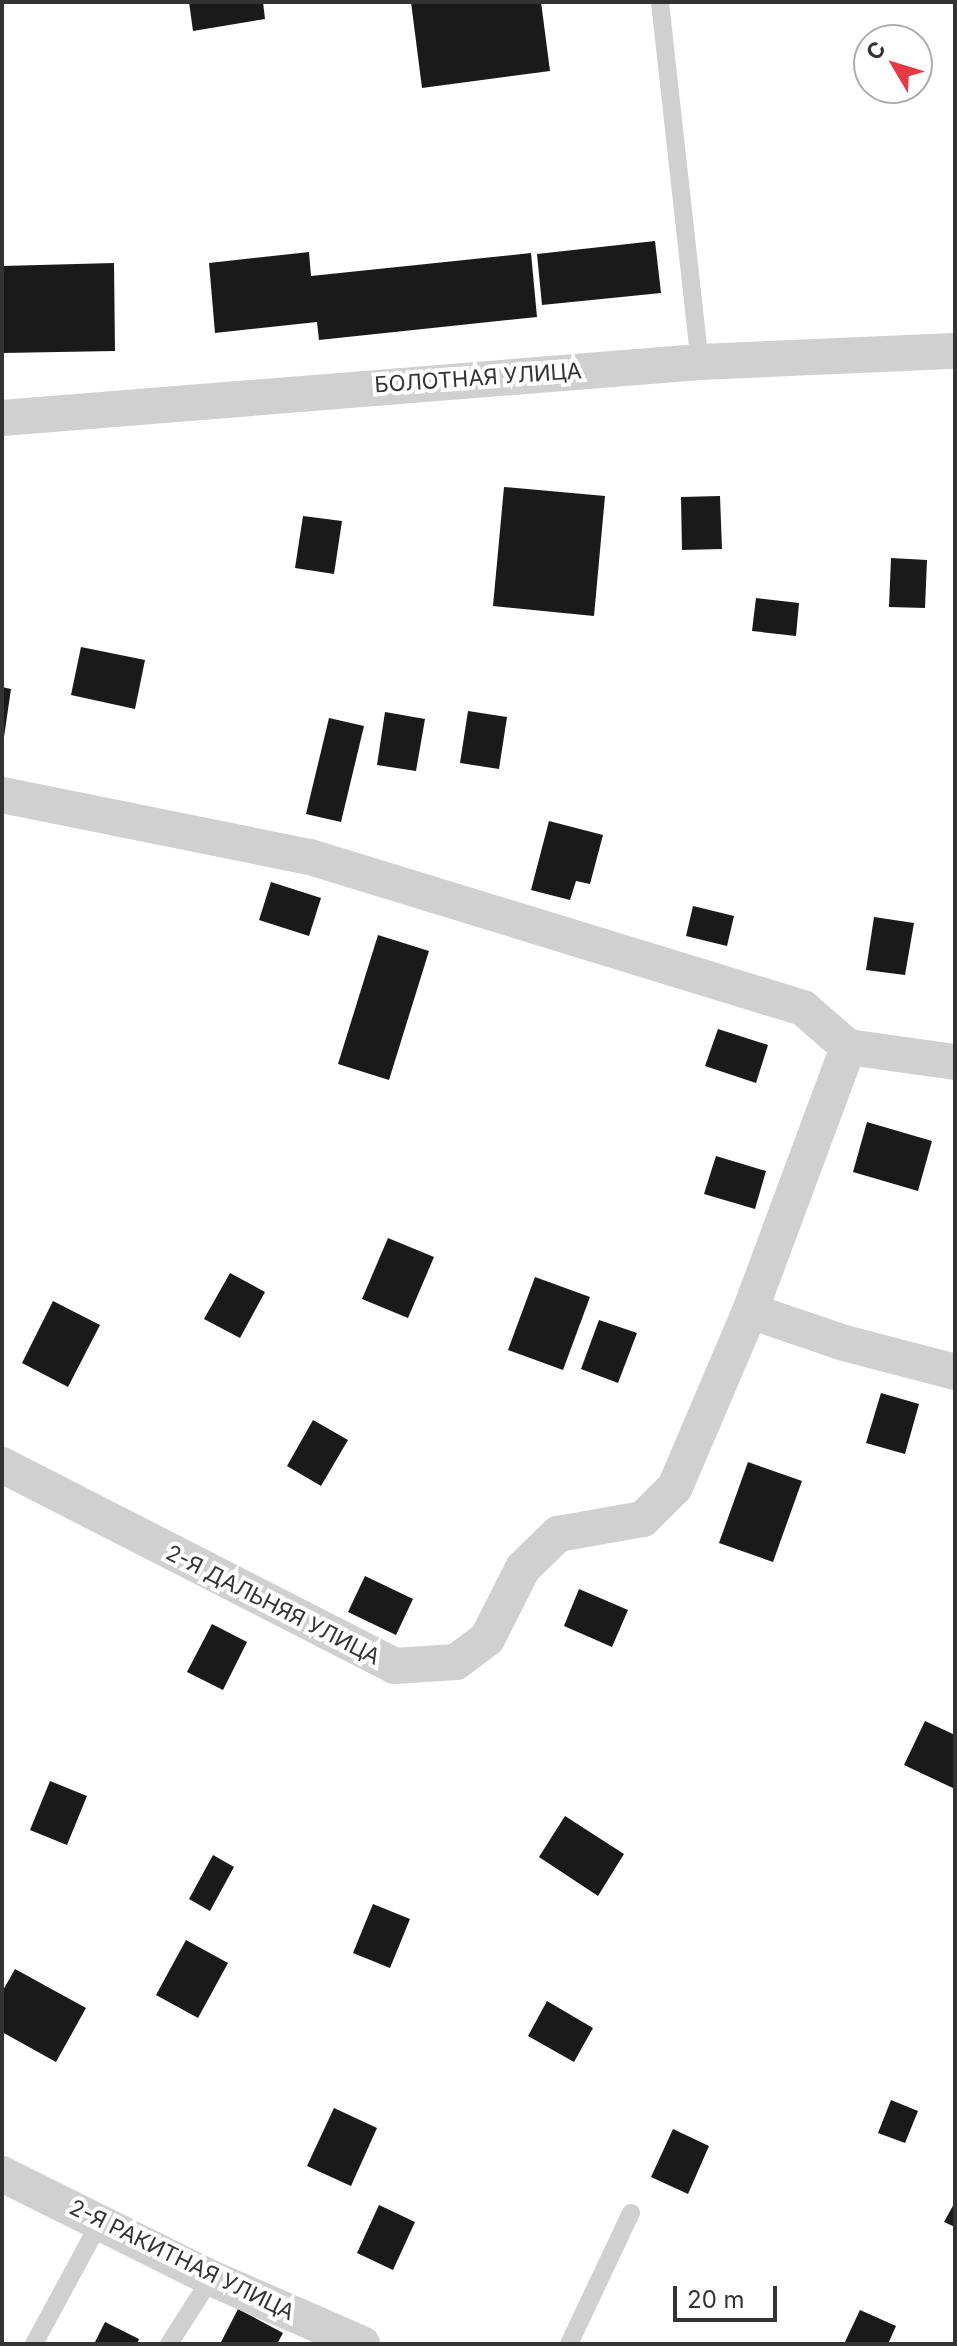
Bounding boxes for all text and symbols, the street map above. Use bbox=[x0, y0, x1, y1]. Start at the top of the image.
north arrow bbox=[853, 24, 933, 104]
text: С bbox=[860, 36, 891, 65]
street label: БОЛОТНАЯ УЛИЦА bbox=[374, 358, 582, 398]
street label: 2-Я ДАЛЬНЯЯ УЛИЦА bbox=[162, 1540, 384, 1670]
street label: 2-Я РАКИТНАЯ УЛИЦА bbox=[65, 2194, 299, 2326]
scale bar bbox=[677, 2270, 781, 2320]
text: 20 m bbox=[687, 2285, 745, 2314]

